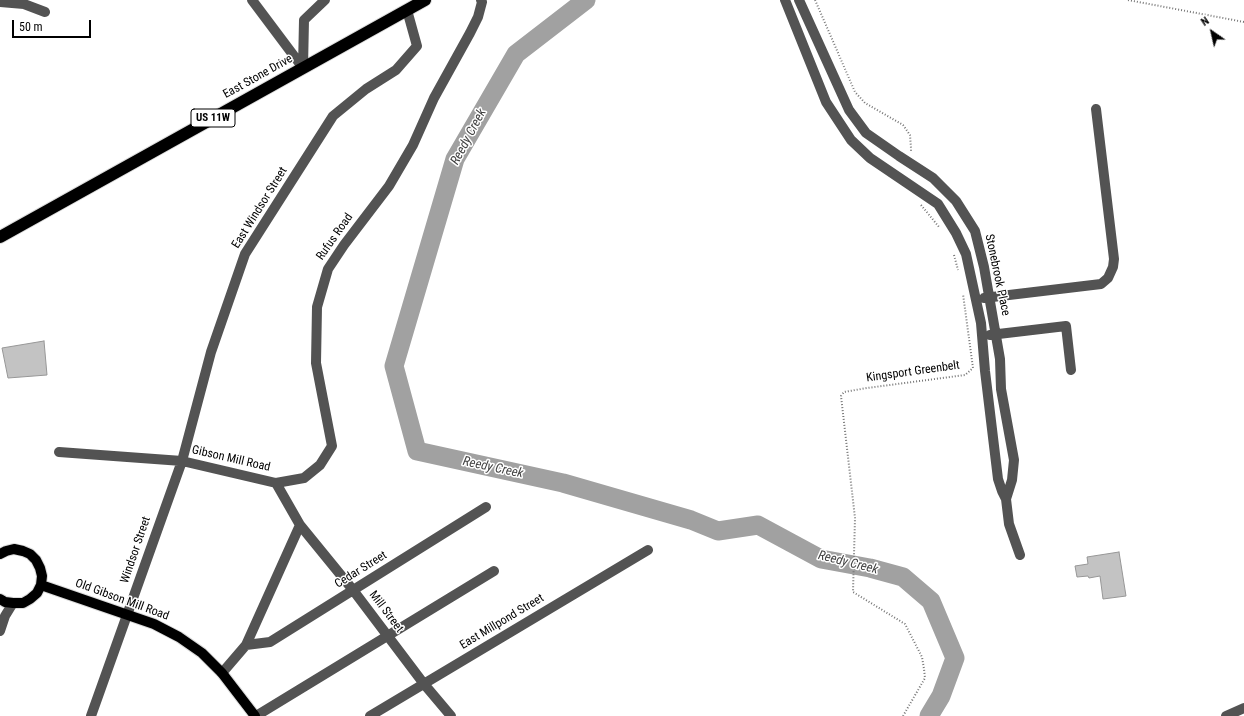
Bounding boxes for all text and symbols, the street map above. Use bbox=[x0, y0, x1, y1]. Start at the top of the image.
scale bar bbox=[14, 12, 93, 38]
north arrow bbox=[1192, 12, 1232, 52]
text: N bbox=[1199, 14, 1211, 29]
text: 50 m bbox=[19, 20, 43, 34]
street label: East Stone Drive bbox=[221, 52, 295, 102]
water label: Reedy Creek bbox=[448, 106, 490, 168]
road number: US 11W bbox=[191, 109, 235, 127]
street label: East Windsor Street bbox=[229, 165, 291, 251]
street label: Rufus Road bbox=[314, 211, 356, 263]
street label: Stonebrook Place bbox=[981, 233, 1013, 317]
street label: Kingsport Greenbelt bbox=[865, 358, 961, 386]
street label: Gibson Mill Road bbox=[190, 443, 272, 475]
water label: Reedy Creek bbox=[461, 454, 525, 482]
street label: Windsor Street bbox=[118, 515, 154, 585]
street label: Cedar Street bbox=[332, 548, 390, 592]
water label: Reedy Creek bbox=[816, 548, 880, 578]
street label: Old Gibson Mill Road bbox=[73, 576, 171, 624]
street label: Mill Street bbox=[366, 588, 406, 636]
street label: East Millpond Street bbox=[457, 591, 547, 653]

